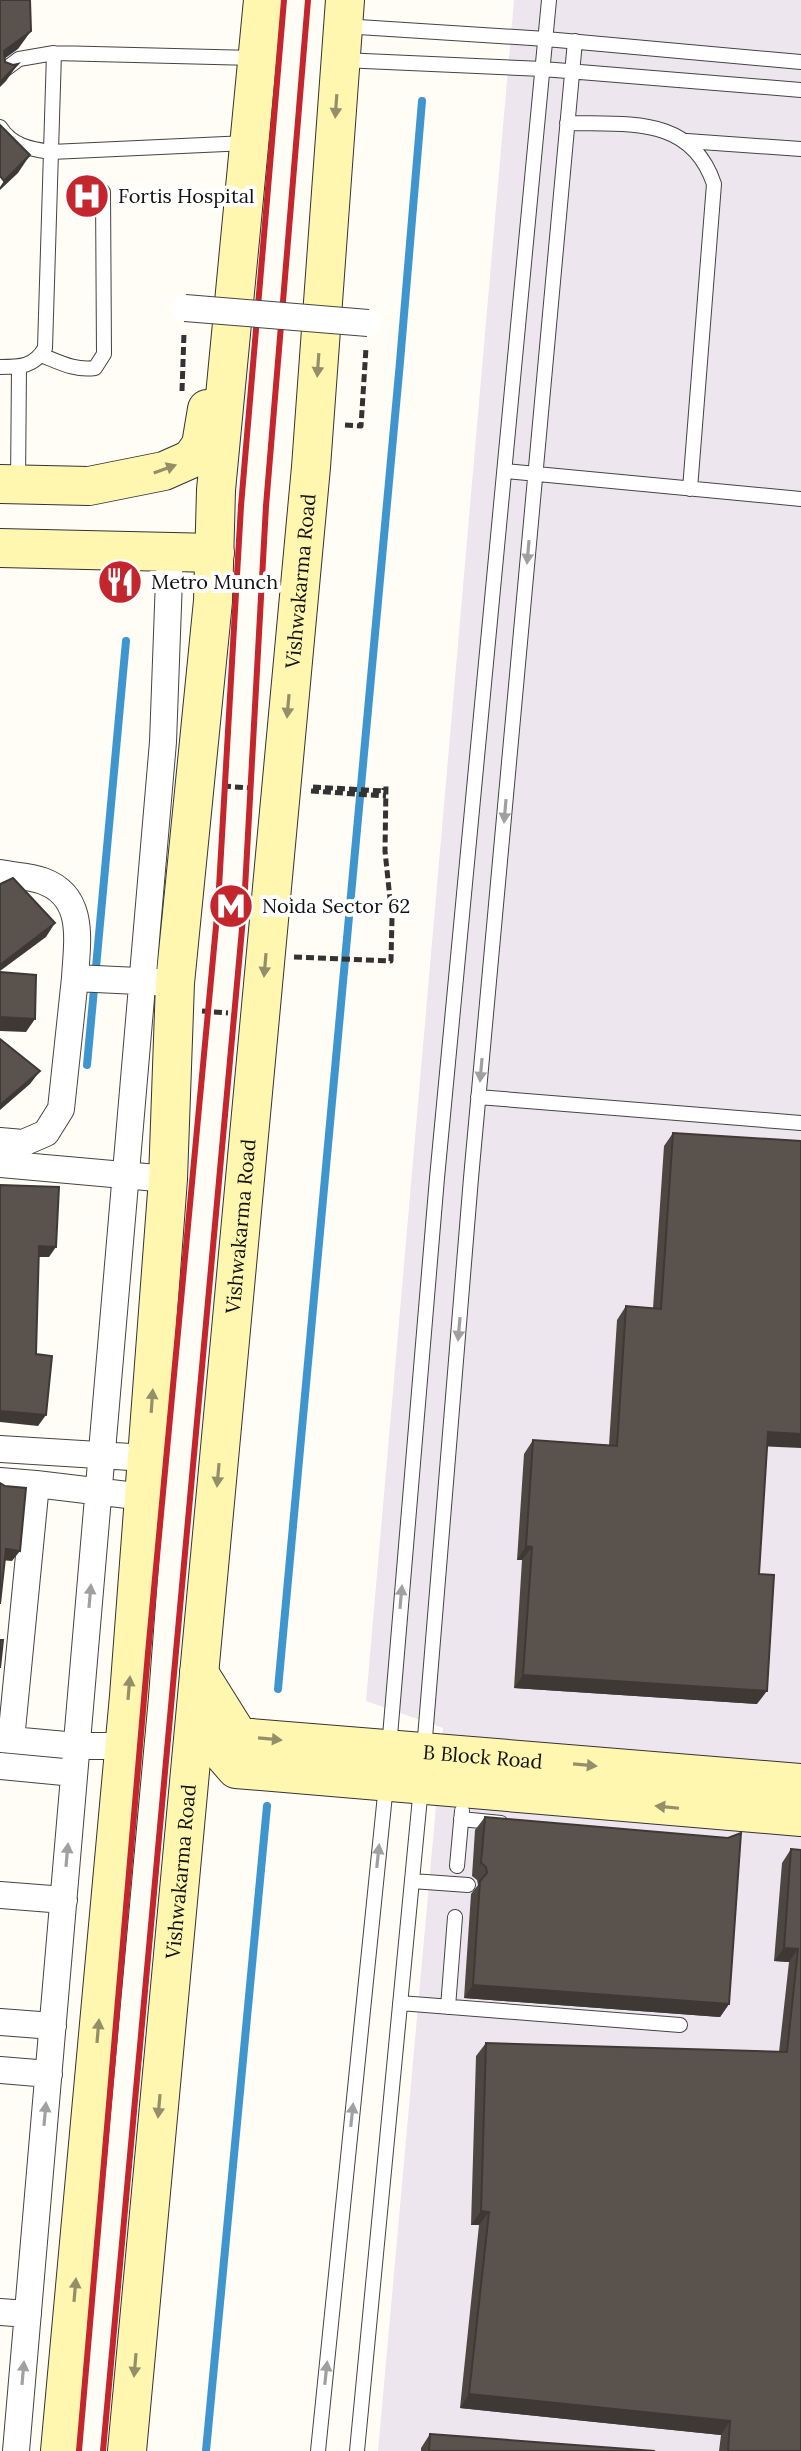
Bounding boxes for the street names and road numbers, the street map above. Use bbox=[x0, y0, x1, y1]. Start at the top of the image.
street label: Vishwakarma Road bbox=[279, 492, 320, 670]
street label: Vishwakarma Road bbox=[219, 1138, 261, 1316]
street label: B Block Road bbox=[422, 1739, 544, 1774]
street label: Vishwakarma Road bbox=[160, 1783, 201, 1961]

